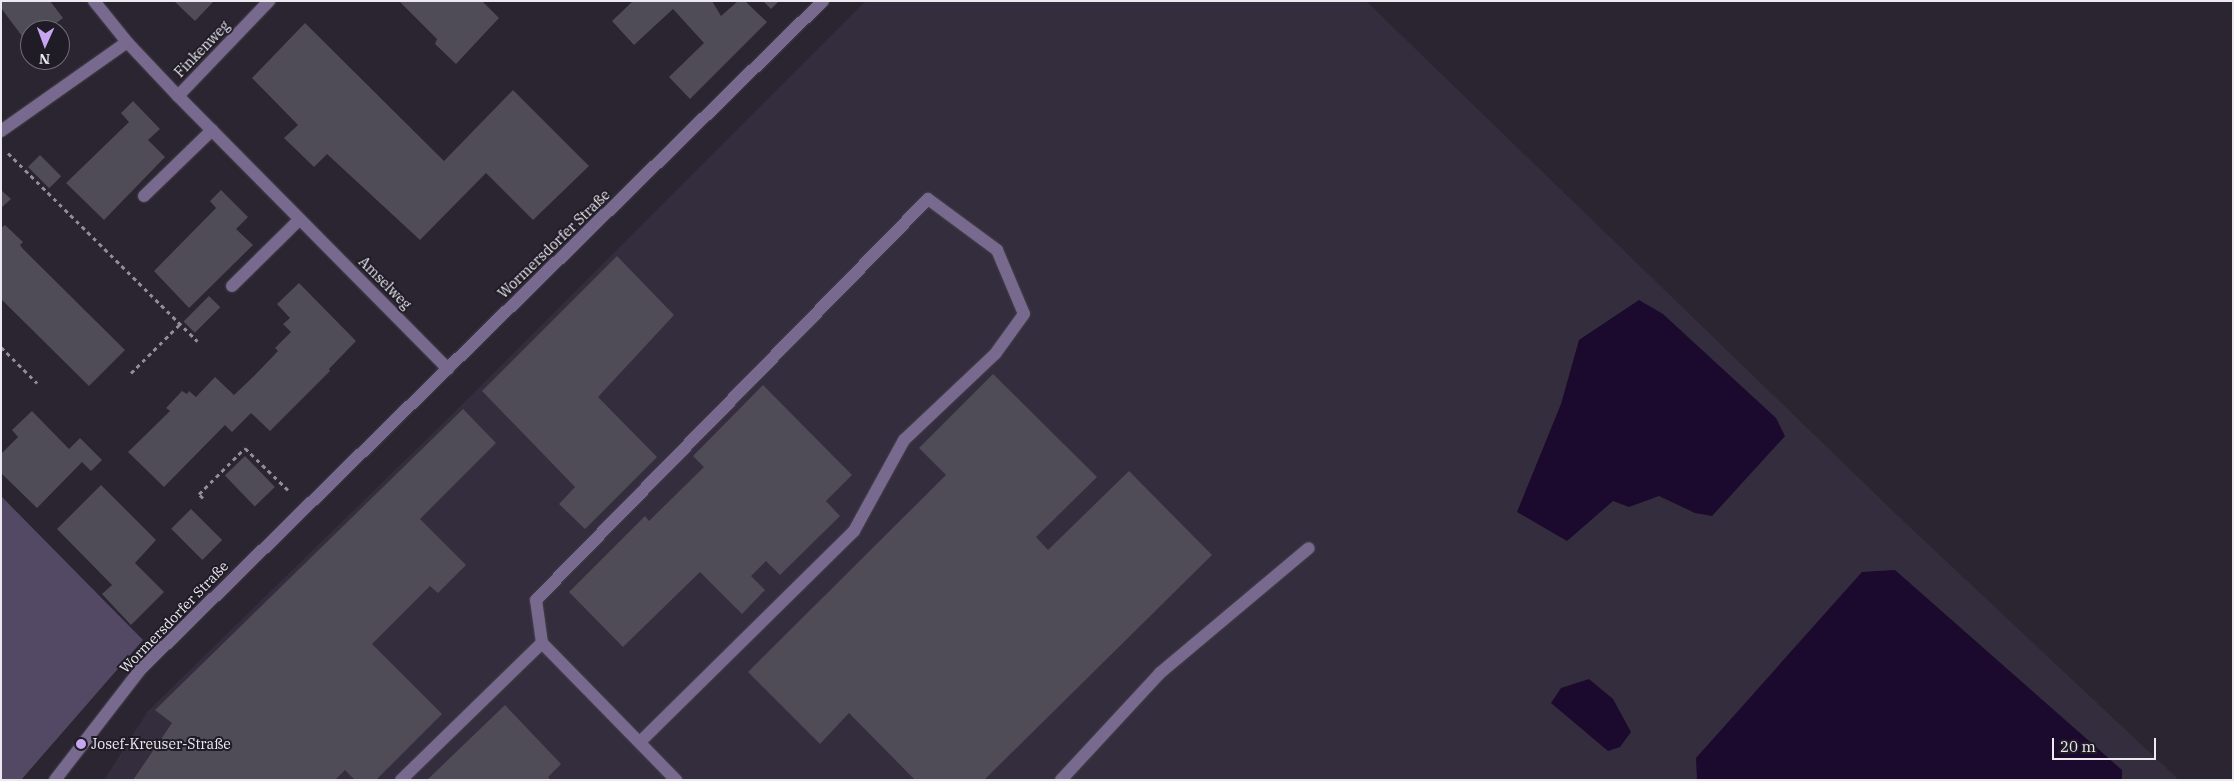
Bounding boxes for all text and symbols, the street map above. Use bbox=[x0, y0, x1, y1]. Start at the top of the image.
street label: Finkenweg bbox=[171, 17, 233, 81]
north arrow bbox=[20, 20, 70, 70]
text: N bbox=[39, 50, 50, 68]
street label: Wormersdorfer Straße bbox=[495, 186, 613, 302]
street label: Amselweg bbox=[355, 253, 415, 313]
street label: Wormersdorfer Straße bbox=[116, 558, 232, 676]
scale bar bbox=[2054, 728, 2158, 760]
place label: Josef-Kreuser-Straße bbox=[91, 736, 231, 752]
text: 20 m bbox=[2060, 737, 2096, 756]
marker: Josef-Kreuser-Straße bbox=[75, 738, 87, 750]

